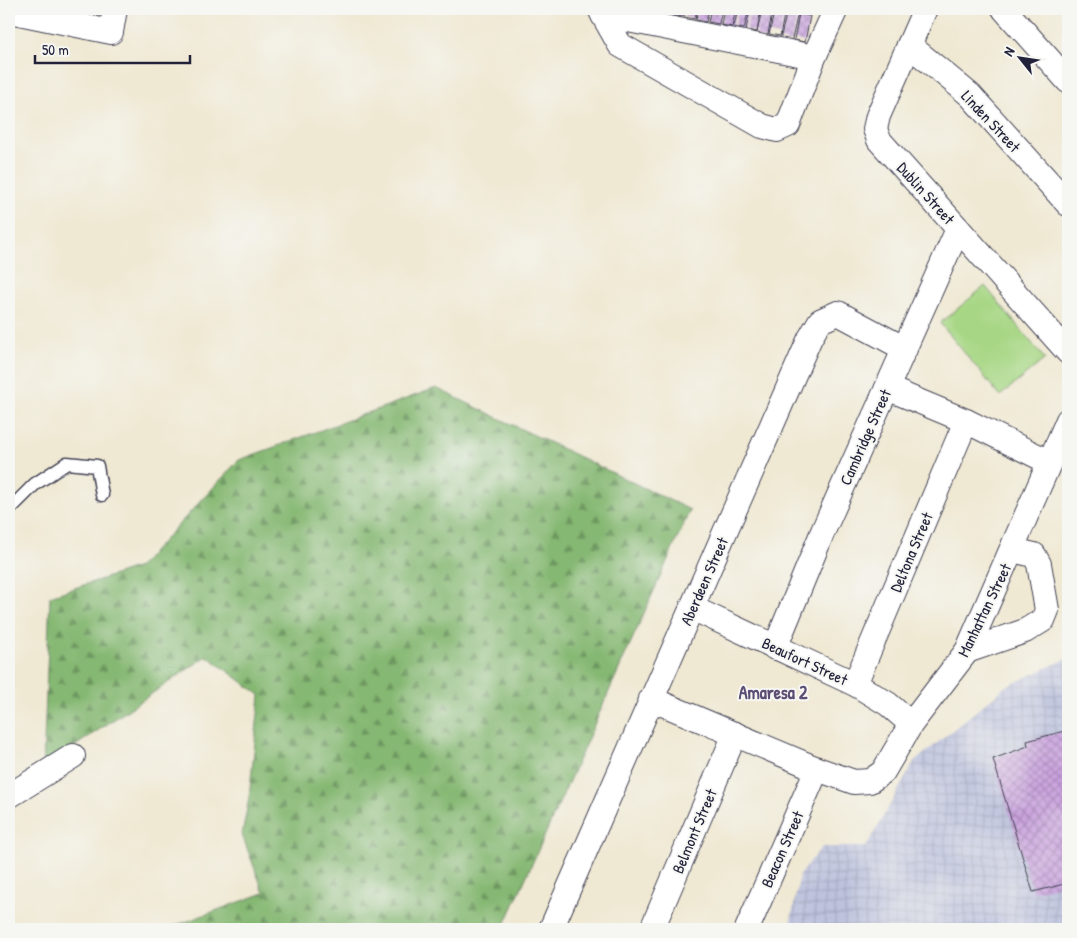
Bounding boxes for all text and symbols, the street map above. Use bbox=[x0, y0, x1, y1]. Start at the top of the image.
scale bar bbox=[35, 32, 190, 64]
north arrow bbox=[994, 32, 1044, 82]
text: 50 m bbox=[42, 39, 69, 60]
text: N bbox=[998, 43, 1019, 59]
street label: Linden Street bbox=[957, 85, 1026, 157]
street label: Dublin Street bbox=[892, 157, 960, 229]
street label: Cambridge Street bbox=[834, 385, 896, 488]
street label: Deltona Street bbox=[884, 508, 938, 595]
street label: Aberdeen Street bbox=[675, 533, 733, 628]
street label: Manhattan Street bbox=[952, 559, 1016, 660]
street label: Beaufort Street bbox=[759, 632, 852, 691]
district label: Amaresa 2 bbox=[739, 680, 808, 705]
street label: Belmont Street bbox=[666, 785, 722, 877]
street label: Beacon Street bbox=[755, 807, 809, 891]

